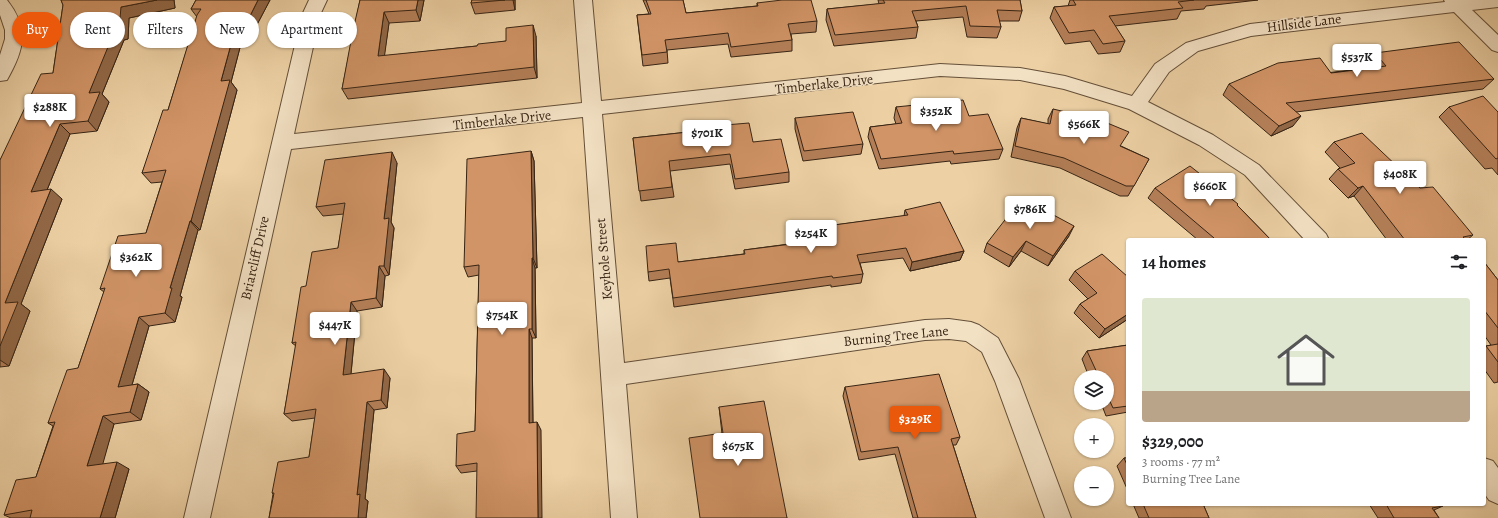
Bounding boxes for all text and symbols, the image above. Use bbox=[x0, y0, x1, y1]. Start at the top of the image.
street label: Hillside Lane bbox=[1266, 9, 1342, 37]
chip: Buy bbox=[12, 12, 62, 48]
chip: Rent bbox=[70, 12, 125, 48]
chip: Filters bbox=[133, 12, 197, 48]
chip: New bbox=[205, 12, 259, 48]
chip: Apartment bbox=[267, 12, 357, 48]
pin: $537K bbox=[1329, 44, 1385, 78]
text: $537K bbox=[1341, 48, 1373, 65]
street label: Timberlake Drive bbox=[774, 69, 874, 99]
pin: $288K bbox=[22, 94, 78, 128]
text: $288K bbox=[33, 98, 67, 115]
pin: $352K bbox=[908, 98, 964, 132]
text: $352K bbox=[920, 102, 952, 119]
street label: Timberlake Drive bbox=[452, 105, 552, 135]
pin: $566K bbox=[1056, 111, 1112, 145]
text: $566K bbox=[1068, 115, 1100, 132]
pin: $701K bbox=[679, 120, 735, 154]
text: $701K bbox=[691, 124, 723, 141]
pin: $408K bbox=[1372, 161, 1428, 195]
text: $408K bbox=[1383, 165, 1417, 182]
pin: $660K bbox=[1182, 173, 1238, 207]
text: $660K bbox=[1193, 177, 1227, 194]
pin: $786K bbox=[1002, 196, 1058, 230]
text: $786K bbox=[1014, 200, 1046, 217]
street label: Briarcliff Drive bbox=[236, 214, 274, 302]
street label: Keyhole Street bbox=[591, 217, 617, 301]
pin: $254K bbox=[783, 220, 839, 254]
text: $254K bbox=[795, 224, 827, 241]
pin: $362K bbox=[108, 244, 164, 278]
text: $362K bbox=[120, 248, 152, 265]
text: 14 homes bbox=[1142, 251, 1206, 274]
icon: filters bbox=[1448, 251, 1470, 273]
pin: $754K bbox=[474, 302, 530, 336]
text: $754K bbox=[486, 306, 518, 323]
pin: $447K bbox=[307, 312, 363, 346]
text: $447K bbox=[319, 316, 351, 333]
street label: Burning Tree Lane bbox=[842, 321, 950, 351]
icon: home bbox=[1270, 324, 1342, 396]
map controls bbox=[1074, 370, 1114, 506]
button: layers bbox=[1074, 370, 1114, 410]
pin: $329K bbox=[887, 406, 943, 440]
text: $329K bbox=[899, 410, 931, 427]
button: + bbox=[1074, 418, 1114, 458]
text: $329,000 bbox=[1142, 430, 1204, 453]
pin: $675K bbox=[710, 433, 766, 467]
text: $675K bbox=[722, 437, 754, 454]
text: 3 rooms · 77 m² bbox=[1142, 453, 1220, 470]
button: − bbox=[1074, 466, 1114, 506]
text: Burning Tree Lane bbox=[1142, 470, 1240, 487]

